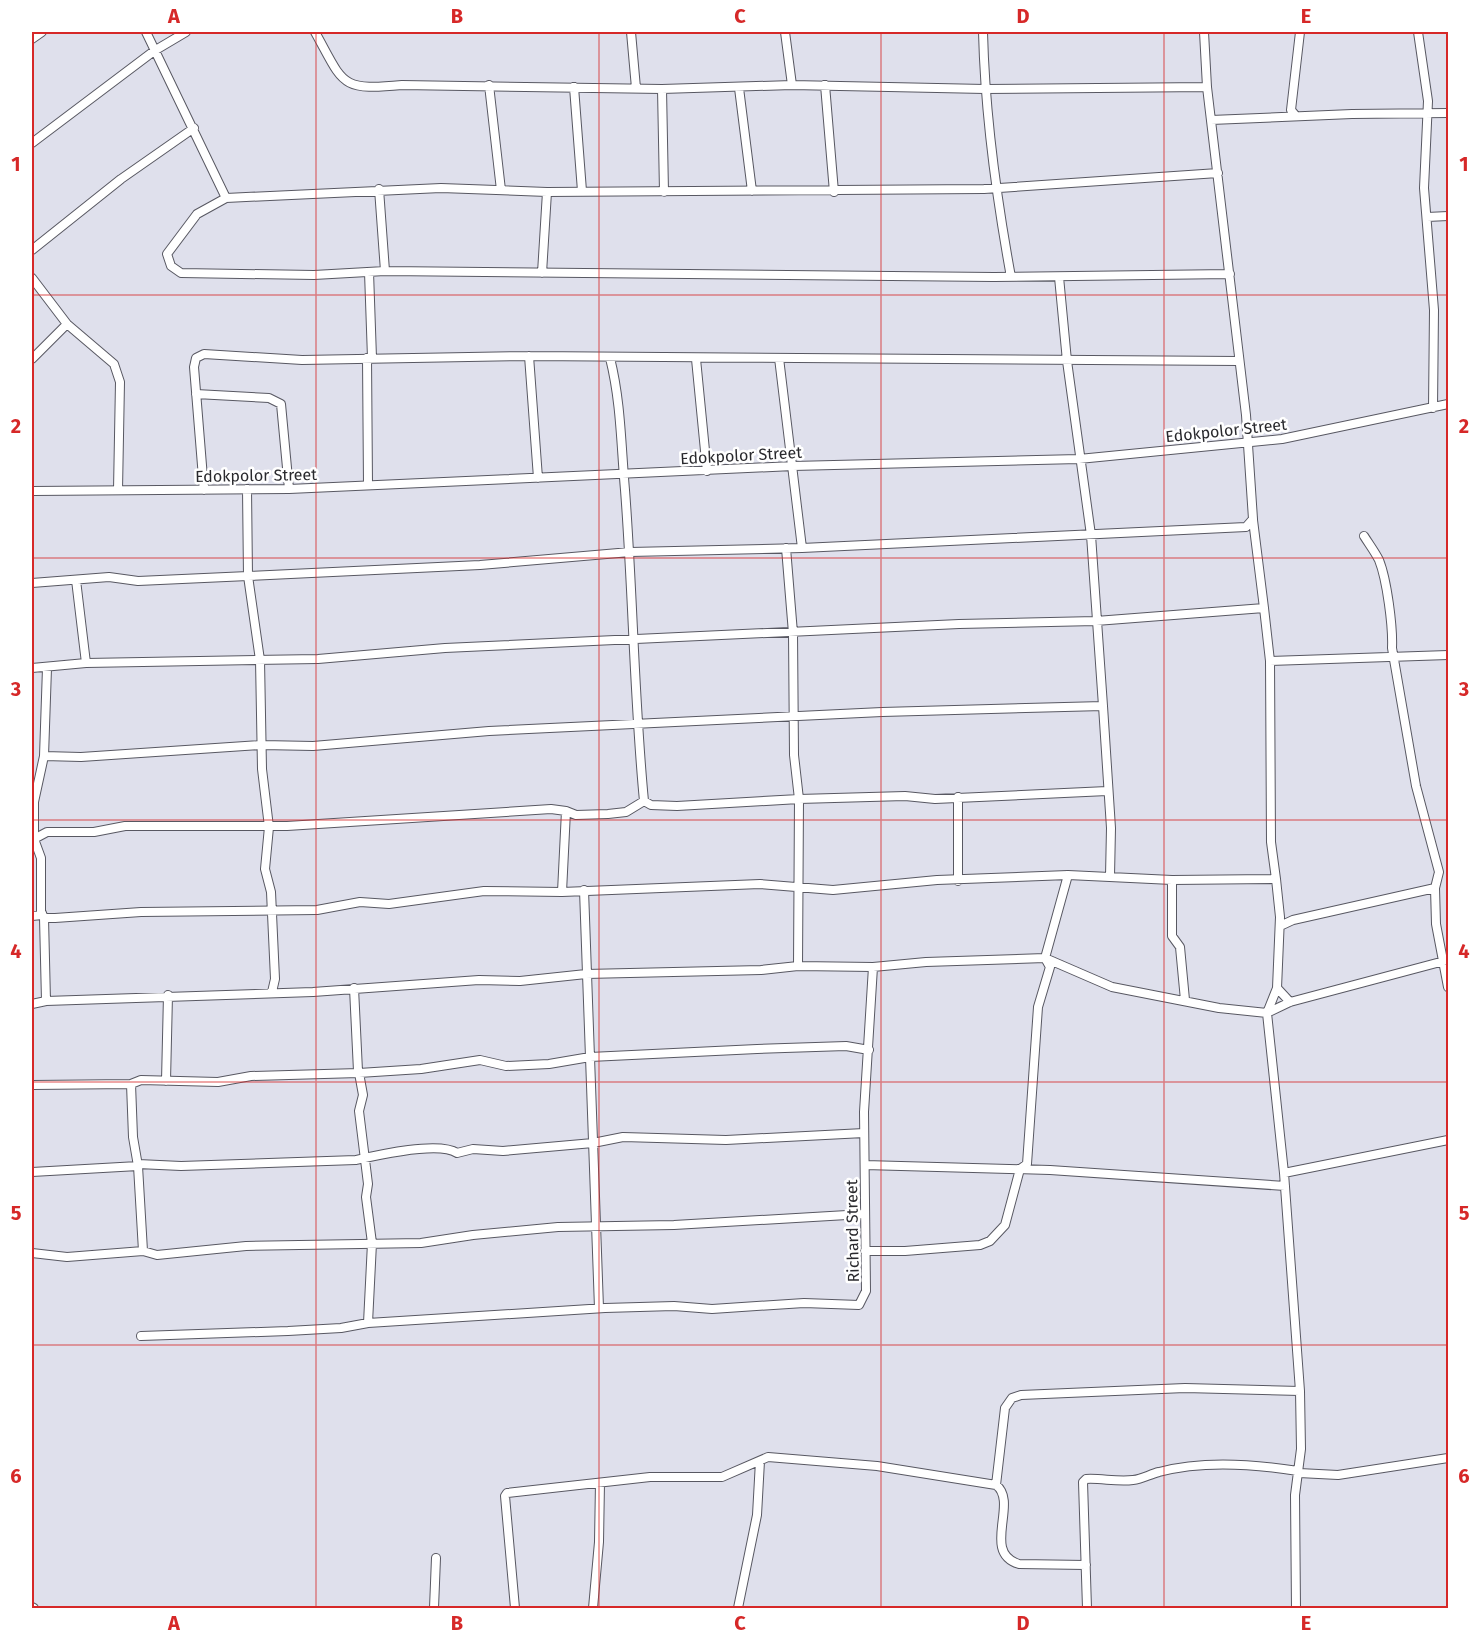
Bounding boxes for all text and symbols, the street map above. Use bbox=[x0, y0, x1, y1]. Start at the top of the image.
text: A bbox=[167, 4, 181, 28]
text: B bbox=[451, 4, 463, 28]
text: C bbox=[734, 4, 746, 28]
text: D bbox=[1016, 4, 1030, 28]
text: E bbox=[1301, 4, 1311, 28]
text: 1 bbox=[11, 152, 21, 176]
text: 1 bbox=[1459, 152, 1469, 176]
text: 2 bbox=[11, 414, 21, 438]
text: 2 bbox=[1459, 414, 1469, 438]
street label: Edokpolor Street bbox=[1164, 415, 1288, 446]
street label: Edokpolor Street bbox=[680, 443, 803, 468]
street label: Edokpolor Street bbox=[195, 465, 317, 486]
text: 3 bbox=[10, 677, 21, 701]
text: 3 bbox=[1458, 677, 1469, 701]
text: 4 bbox=[10, 939, 22, 963]
text: 4 bbox=[1458, 939, 1470, 963]
street label: Richard Street bbox=[842, 1179, 863, 1283]
text: 5 bbox=[11, 1201, 22, 1225]
text: 5 bbox=[1459, 1201, 1470, 1225]
text: 6 bbox=[10, 1464, 22, 1488]
text: 6 bbox=[1458, 1464, 1470, 1488]
text: A bbox=[167, 1611, 181, 1635]
text: B bbox=[451, 1611, 463, 1635]
text: C bbox=[734, 1611, 746, 1635]
text: D bbox=[1016, 1611, 1030, 1635]
text: E bbox=[1301, 1611, 1311, 1635]

